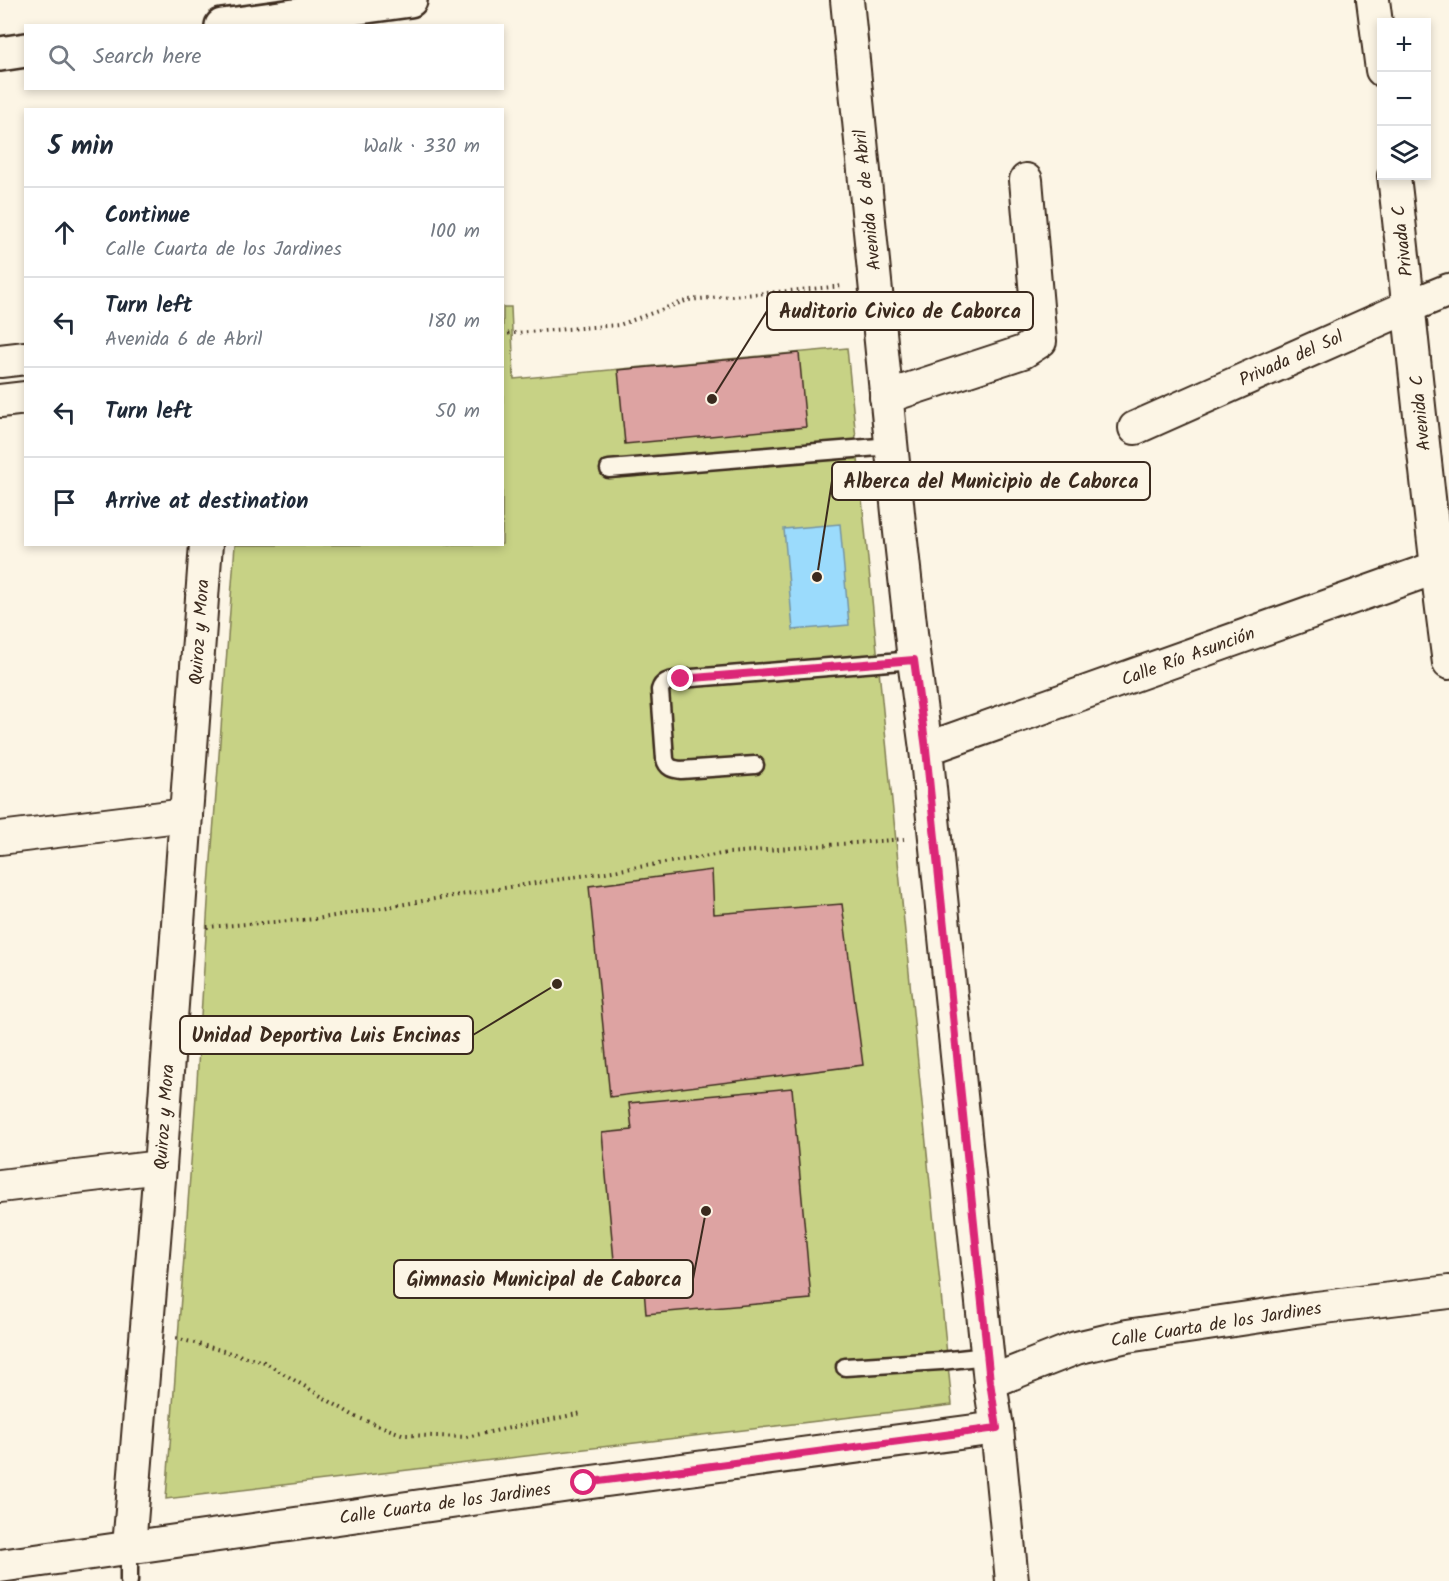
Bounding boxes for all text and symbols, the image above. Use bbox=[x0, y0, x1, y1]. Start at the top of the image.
map controls bbox=[1377, 18, 1431, 180]
button: + bbox=[1377, 18, 1431, 72]
search box bbox=[24, 24, 504, 90]
text: Search here bbox=[93, 40, 201, 75]
icon: search bbox=[45, 41, 78, 74]
button: − bbox=[1377, 72, 1431, 126]
text: 5 min bbox=[48, 126, 114, 168]
button: layers bbox=[1377, 126, 1431, 180]
street label: Avenida 6 de Abril bbox=[847, 127, 890, 272]
text: Walk · 330 m bbox=[363, 131, 480, 163]
text: Continue bbox=[105, 199, 190, 234]
street label: Privada C bbox=[1385, 204, 1422, 278]
icon: ahead bbox=[48, 216, 81, 249]
text: 100 m bbox=[430, 216, 480, 248]
text: Calle Cuarta de los Jardines bbox=[105, 234, 342, 266]
text: Turn left bbox=[105, 289, 192, 324]
callout: Auditorio Civico de Caborca bbox=[767, 292, 1033, 330]
text: Auditorio Civico de Caborca bbox=[779, 297, 1021, 329]
icon: left bbox=[48, 306, 81, 339]
text: 180 m bbox=[428, 306, 480, 338]
street label: Privada del Sol bbox=[1235, 323, 1349, 395]
text: Avenida 6 de Abril bbox=[105, 324, 262, 356]
street label: Avenida C bbox=[1403, 374, 1440, 452]
text: Turn left bbox=[105, 395, 192, 430]
icon: left bbox=[48, 396, 81, 429]
text: 50 m bbox=[435, 396, 480, 428]
callout: Alberca del Municipio de Caborca bbox=[832, 462, 1150, 500]
text: Alberca del Municipio de Caborca bbox=[844, 467, 1138, 499]
text: Arrive at destination bbox=[105, 485, 308, 520]
icon: arrive bbox=[48, 486, 81, 519]
street label: Quiroz y Mora bbox=[182, 578, 219, 686]
street label: Calle Río Asunción bbox=[1118, 620, 1259, 695]
route end bbox=[667, 665, 693, 691]
callout: Unidad Deportiva Luis Encinas bbox=[180, 1016, 473, 1054]
text: Unidad Deportiva Luis Encinas bbox=[192, 1021, 461, 1053]
street label: Quiroz y Mora bbox=[147, 1063, 184, 1171]
callout: Gimnasio Municipal de Caborca bbox=[394, 1260, 693, 1298]
text: Gimnasio Municipal de Caborca bbox=[407, 1265, 681, 1297]
street label: Calle Cuarta de los Jardines bbox=[1109, 1294, 1324, 1356]
route start bbox=[570, 1469, 596, 1495]
street label: Calle Cuarta de los Jardines bbox=[338, 1475, 553, 1534]

